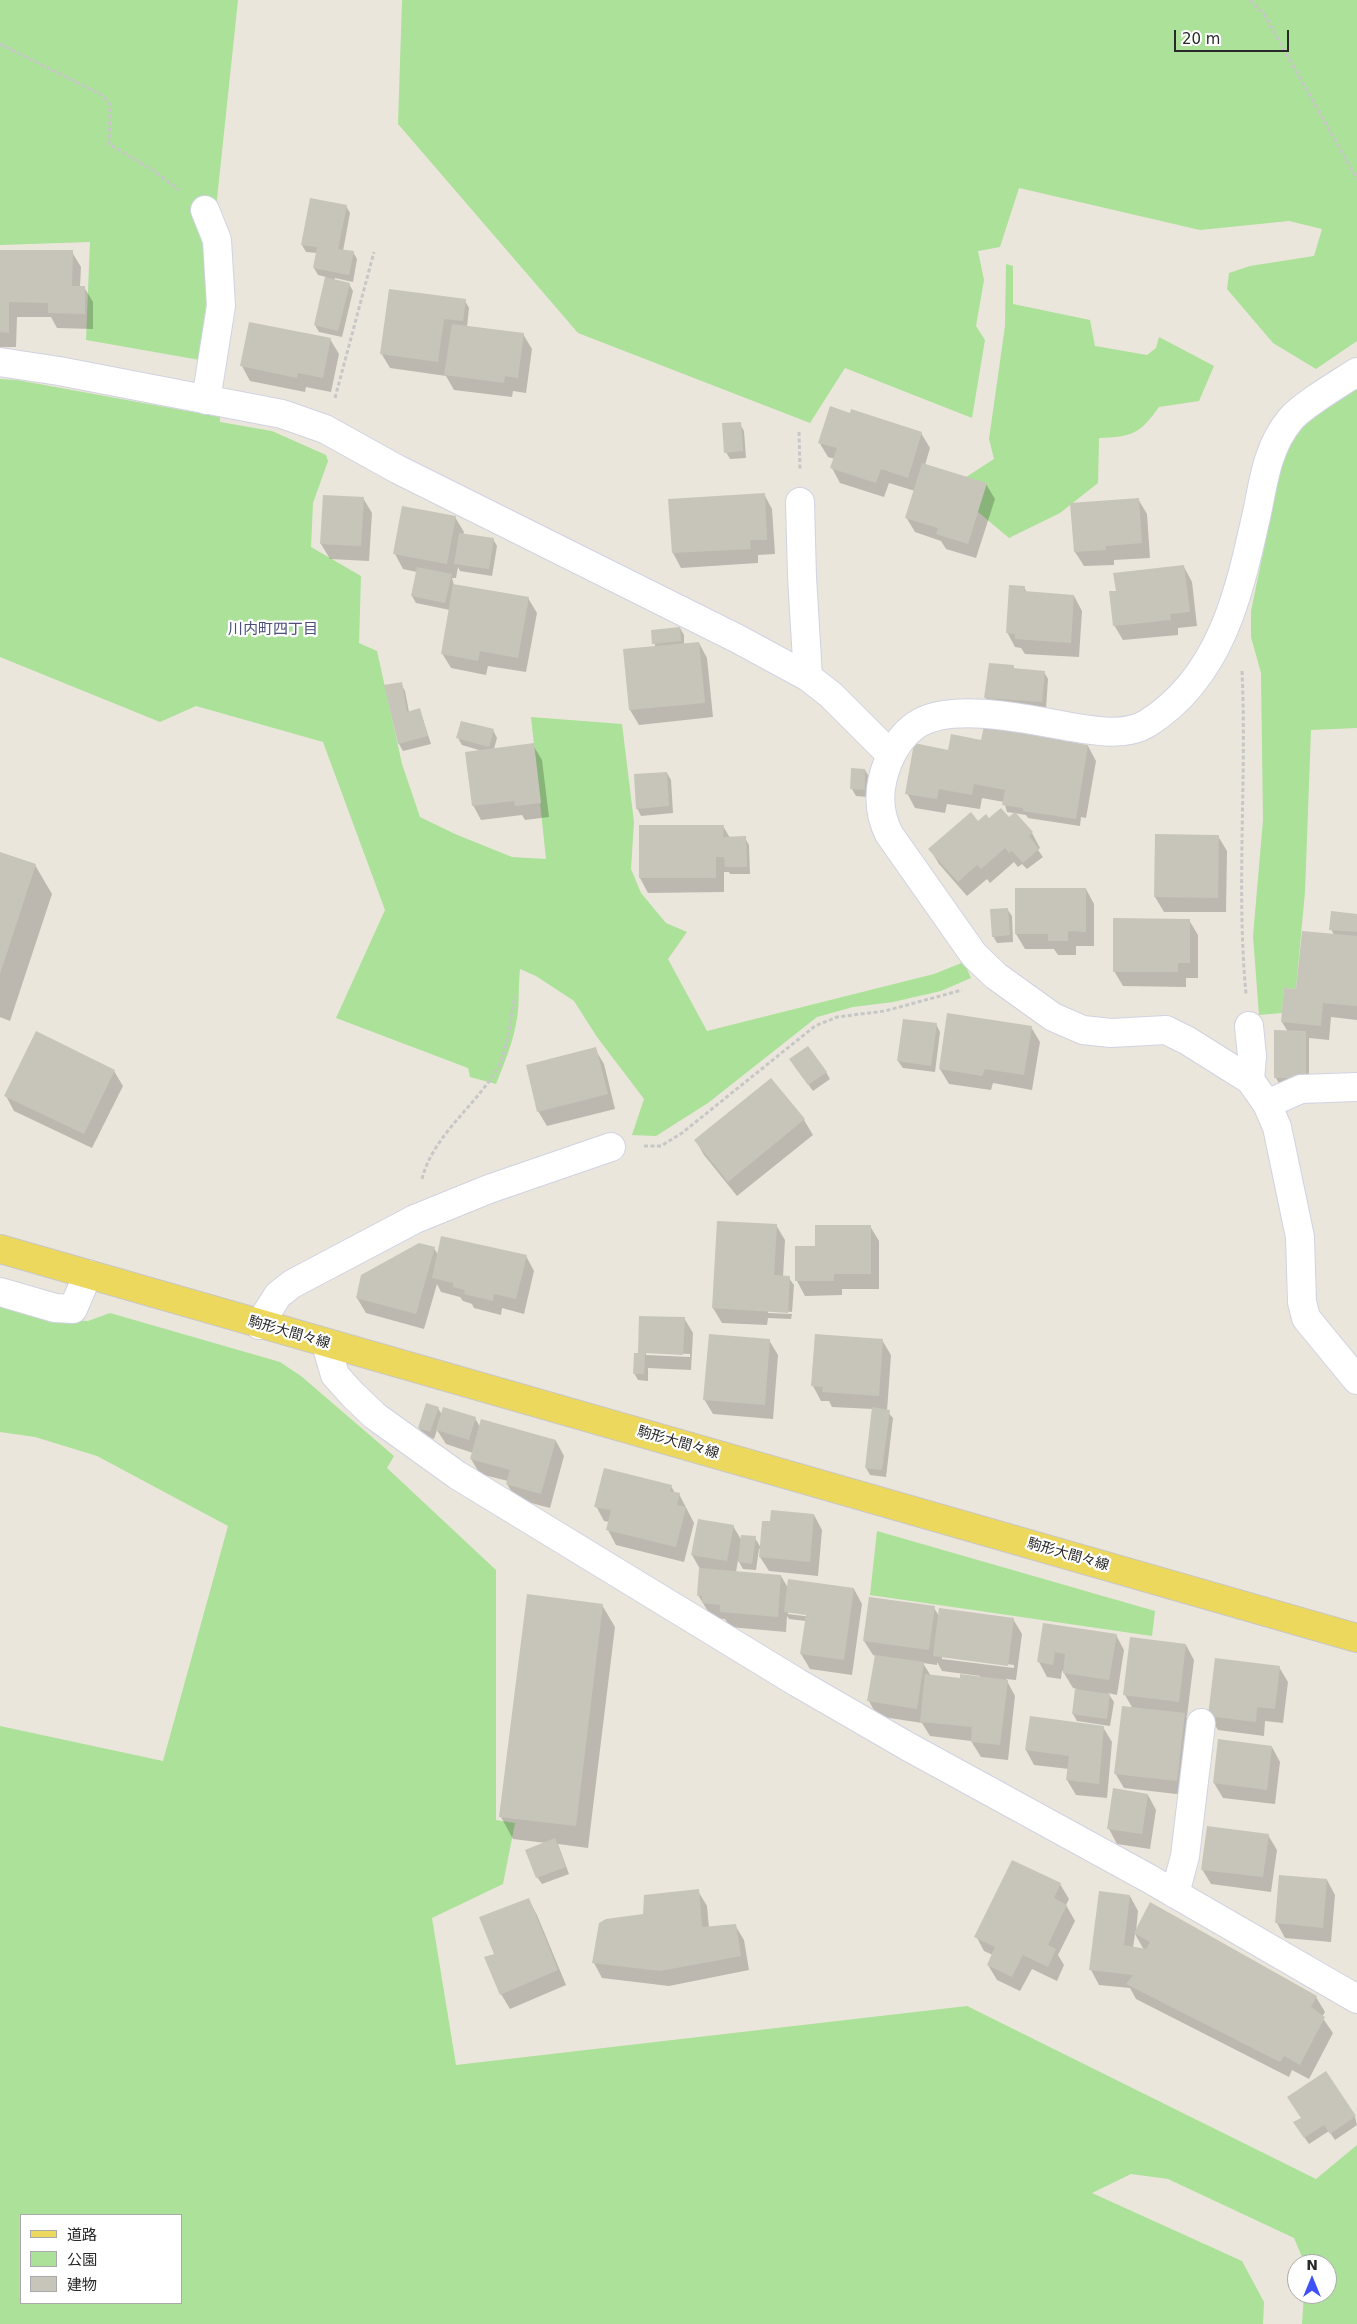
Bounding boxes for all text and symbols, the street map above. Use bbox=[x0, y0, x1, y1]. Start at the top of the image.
scale bar bbox=[1177, 20, 1292, 52]
text: 20 m bbox=[1182, 30, 1220, 48]
district label: 川内町四丁目 bbox=[228, 621, 318, 639]
street label: 駒形大間々線 bbox=[246, 1313, 332, 1353]
street label: 駒形大間々線 bbox=[635, 1423, 721, 1463]
street label: 駒形大間々線 bbox=[1025, 1535, 1111, 1575]
legend bbox=[20, 2214, 182, 2304]
text: 道路 bbox=[67, 2226, 97, 2244]
text: 公園 bbox=[67, 2251, 97, 2269]
north arrow bbox=[1287, 2254, 1337, 2304]
text: N bbox=[1306, 2257, 1318, 2273]
text: 建物 bbox=[67, 2276, 97, 2294]

